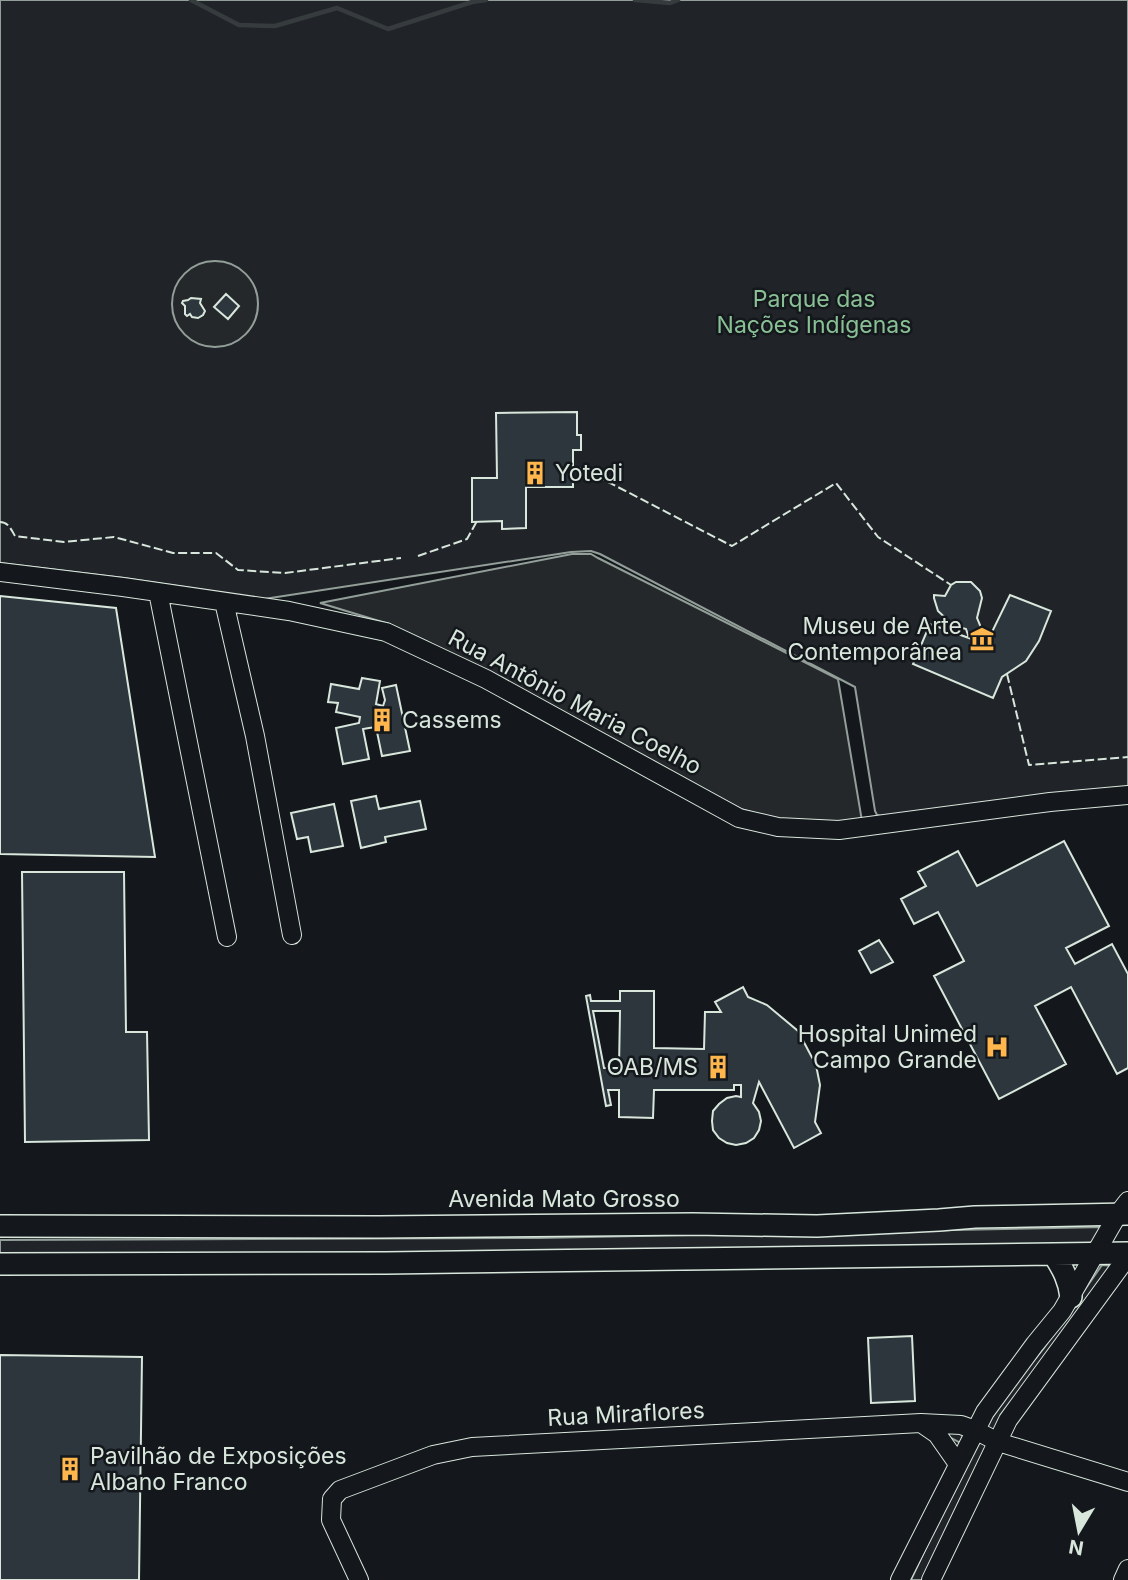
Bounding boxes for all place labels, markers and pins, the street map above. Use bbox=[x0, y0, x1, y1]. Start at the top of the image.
building icon: Yotedi bbox=[521, 459, 549, 487]
place label: Yotedi bbox=[555, 459, 623, 487]
place label: Museu de Arte Contemporânea bbox=[787, 612, 962, 666]
museum icon: Museu de Arte Contemporânea bbox=[968, 625, 996, 653]
building icon: Cassems bbox=[368, 706, 396, 734]
place label: Cassems bbox=[402, 706, 502, 734]
place label: Hospital Unimed Campo Grande bbox=[798, 1020, 977, 1074]
hospital icon: Hospital Unimed Campo Grande bbox=[983, 1033, 1011, 1061]
place label: OAB/MS bbox=[606, 1053, 698, 1081]
building icon: OAB/MS bbox=[704, 1053, 732, 1081]
place label: Pavilhão de Exposições Albano Franco bbox=[90, 1442, 347, 1496]
building icon: Pavilhão de Exposições Albano Franco bbox=[56, 1455, 84, 1483]

